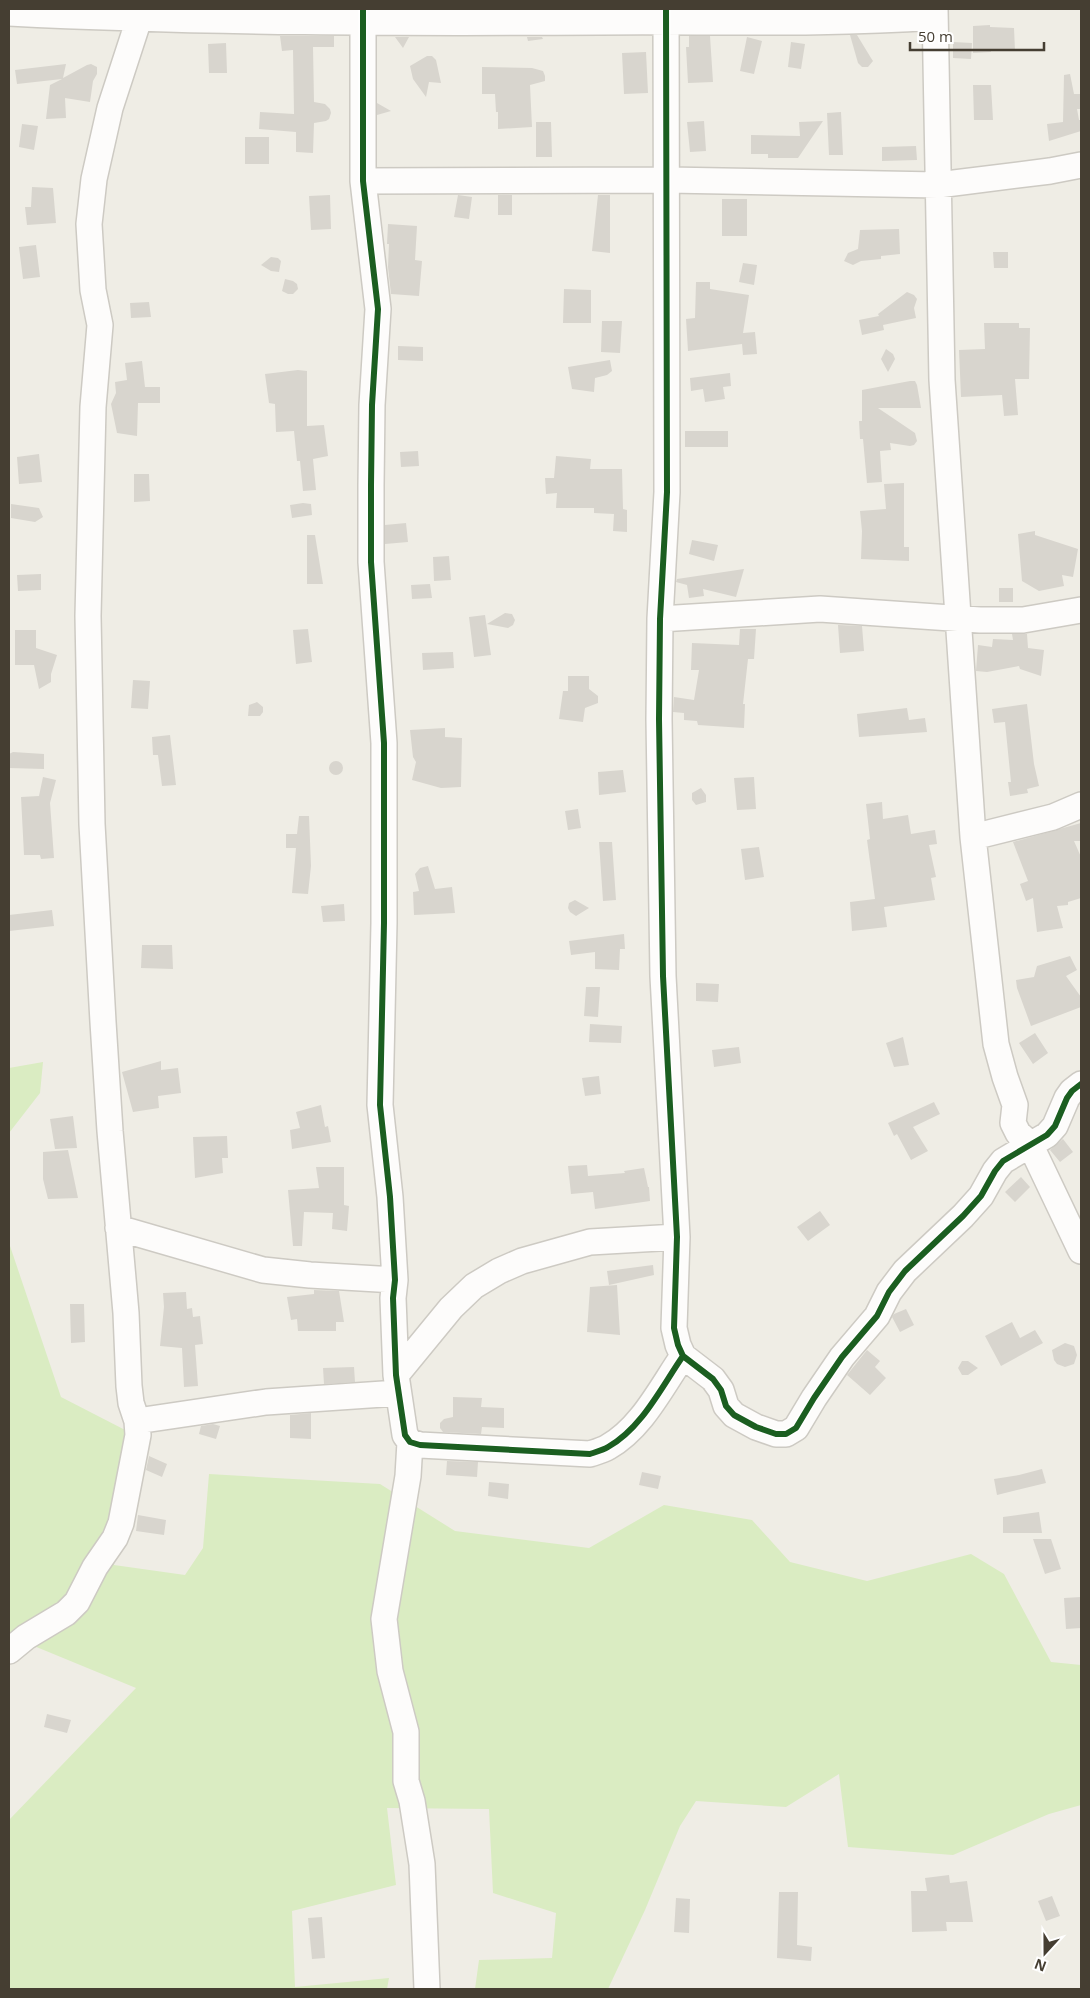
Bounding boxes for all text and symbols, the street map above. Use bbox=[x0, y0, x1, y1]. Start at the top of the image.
scale bar bbox=[910, 20, 1044, 52]
text: 50 m bbox=[918, 26, 953, 46]
north arrow bbox=[1020, 1928, 1070, 1978]
text: N bbox=[1031, 1955, 1049, 1977]

